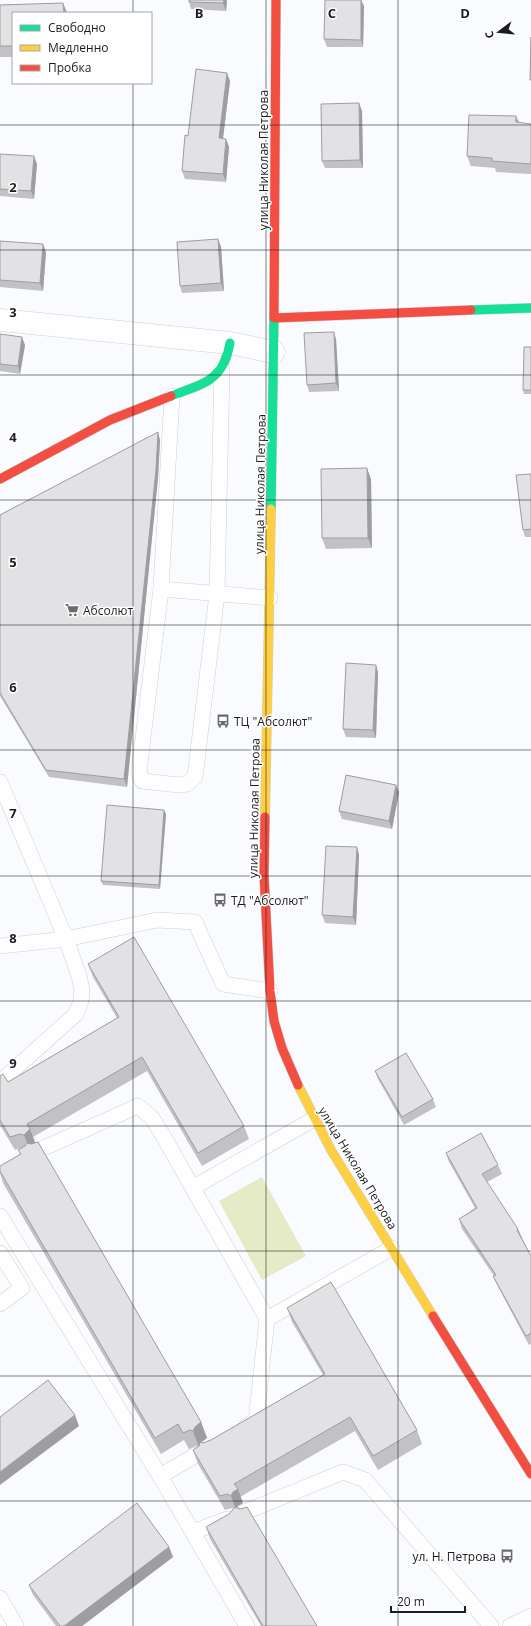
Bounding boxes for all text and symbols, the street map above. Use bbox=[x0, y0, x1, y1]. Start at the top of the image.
text: B bbox=[195, 4, 204, 22]
text: C bbox=[328, 4, 336, 22]
text: D bbox=[460, 4, 470, 22]
legend bbox=[12, 12, 152, 84]
north arrow bbox=[479, 12, 519, 52]
text: Свободно bbox=[48, 19, 106, 36]
text: С bbox=[481, 29, 497, 40]
text: Медленно bbox=[48, 39, 108, 56]
text: Пробка bbox=[48, 59, 91, 76]
street label: улица Николая Петрова bbox=[255, 90, 272, 230]
text: 2 bbox=[9, 178, 17, 196]
text: 3 bbox=[9, 303, 17, 321]
street label: улица Николая Петрова bbox=[250, 414, 270, 554]
text: 4 bbox=[9, 428, 17, 446]
text: 5 bbox=[9, 553, 17, 571]
supermarket icon: Абсолют bbox=[64, 602, 80, 618]
place label: Абсолют bbox=[83, 602, 134, 619]
text: 6 bbox=[9, 678, 17, 696]
bus stop icon: ТЦ "Абсолют" bbox=[215, 713, 231, 729]
place label: ТЦ "Абсолют" bbox=[234, 713, 312, 730]
street label: улица Николая Петрова bbox=[244, 738, 264, 878]
text: 7 bbox=[9, 804, 17, 822]
bus stop icon: ТД "Абсолют" bbox=[212, 892, 228, 908]
place label: ТД "Абсолют" bbox=[231, 892, 309, 909]
text: 8 bbox=[9, 929, 17, 947]
text: 9 bbox=[9, 1054, 17, 1072]
street label: улица Николая Петрова bbox=[315, 1104, 401, 1232]
place label: ул. Н. Петрова bbox=[412, 1548, 496, 1565]
bus stop icon: ул. Н. Петрова bbox=[499, 1548, 515, 1564]
scale bar bbox=[391, 1588, 465, 1614]
text: 20 m bbox=[397, 1593, 425, 1610]

